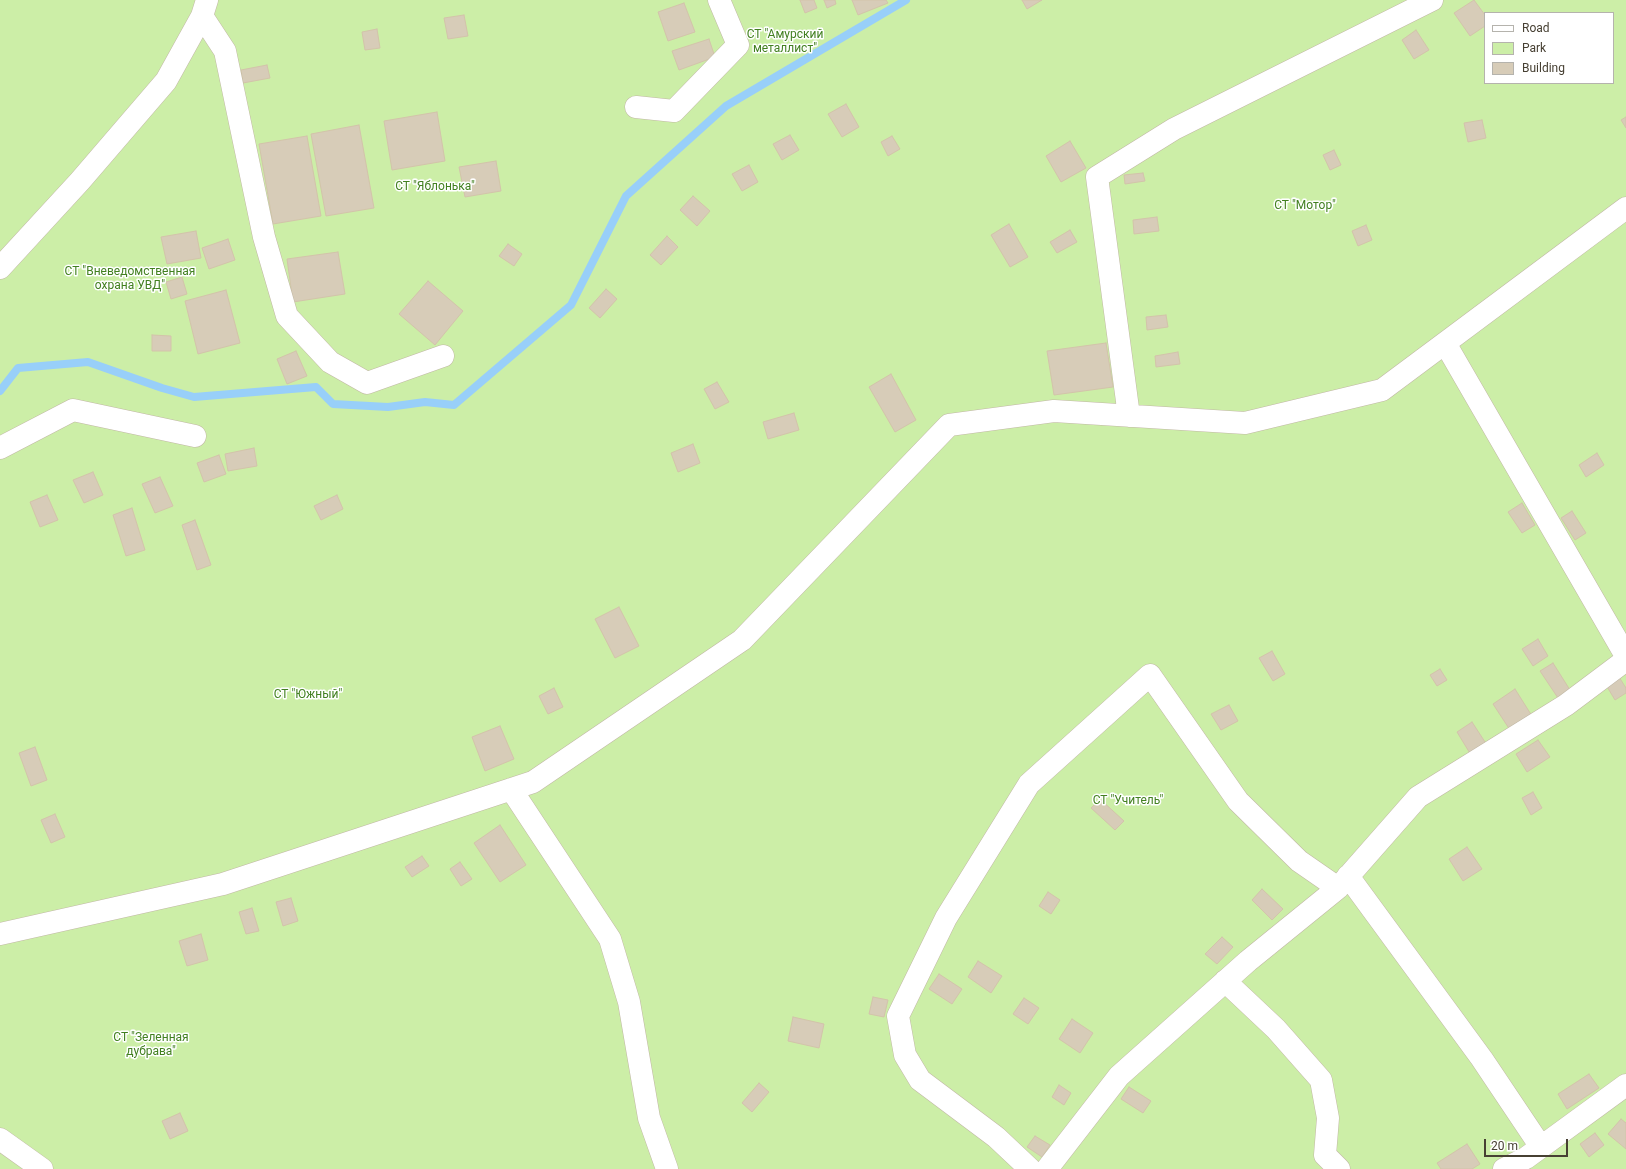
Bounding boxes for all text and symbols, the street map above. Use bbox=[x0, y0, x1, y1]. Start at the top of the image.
legend bbox=[1484, 12, 1614, 84]
text: Road bbox=[1522, 21, 1550, 35]
park label: СТ "Амурский металлист" bbox=[747, 28, 823, 56]
text: Park bbox=[1522, 41, 1546, 55]
text: Building bbox=[1522, 61, 1565, 75]
park label: СТ "Яблонька" bbox=[395, 180, 475, 194]
park label: СТ "Мотор" bbox=[1274, 199, 1336, 213]
park label: СТ "Вневедомственная охрана УВД" bbox=[65, 265, 195, 293]
park label: СТ "Южный" bbox=[274, 688, 342, 702]
park label: СТ "Учитель" bbox=[1093, 794, 1163, 808]
park label: СТ "Зеленная дубрава" bbox=[113, 1031, 189, 1059]
scale bar bbox=[1486, 1131, 1570, 1157]
text: 20 m bbox=[1491, 1139, 1518, 1153]

